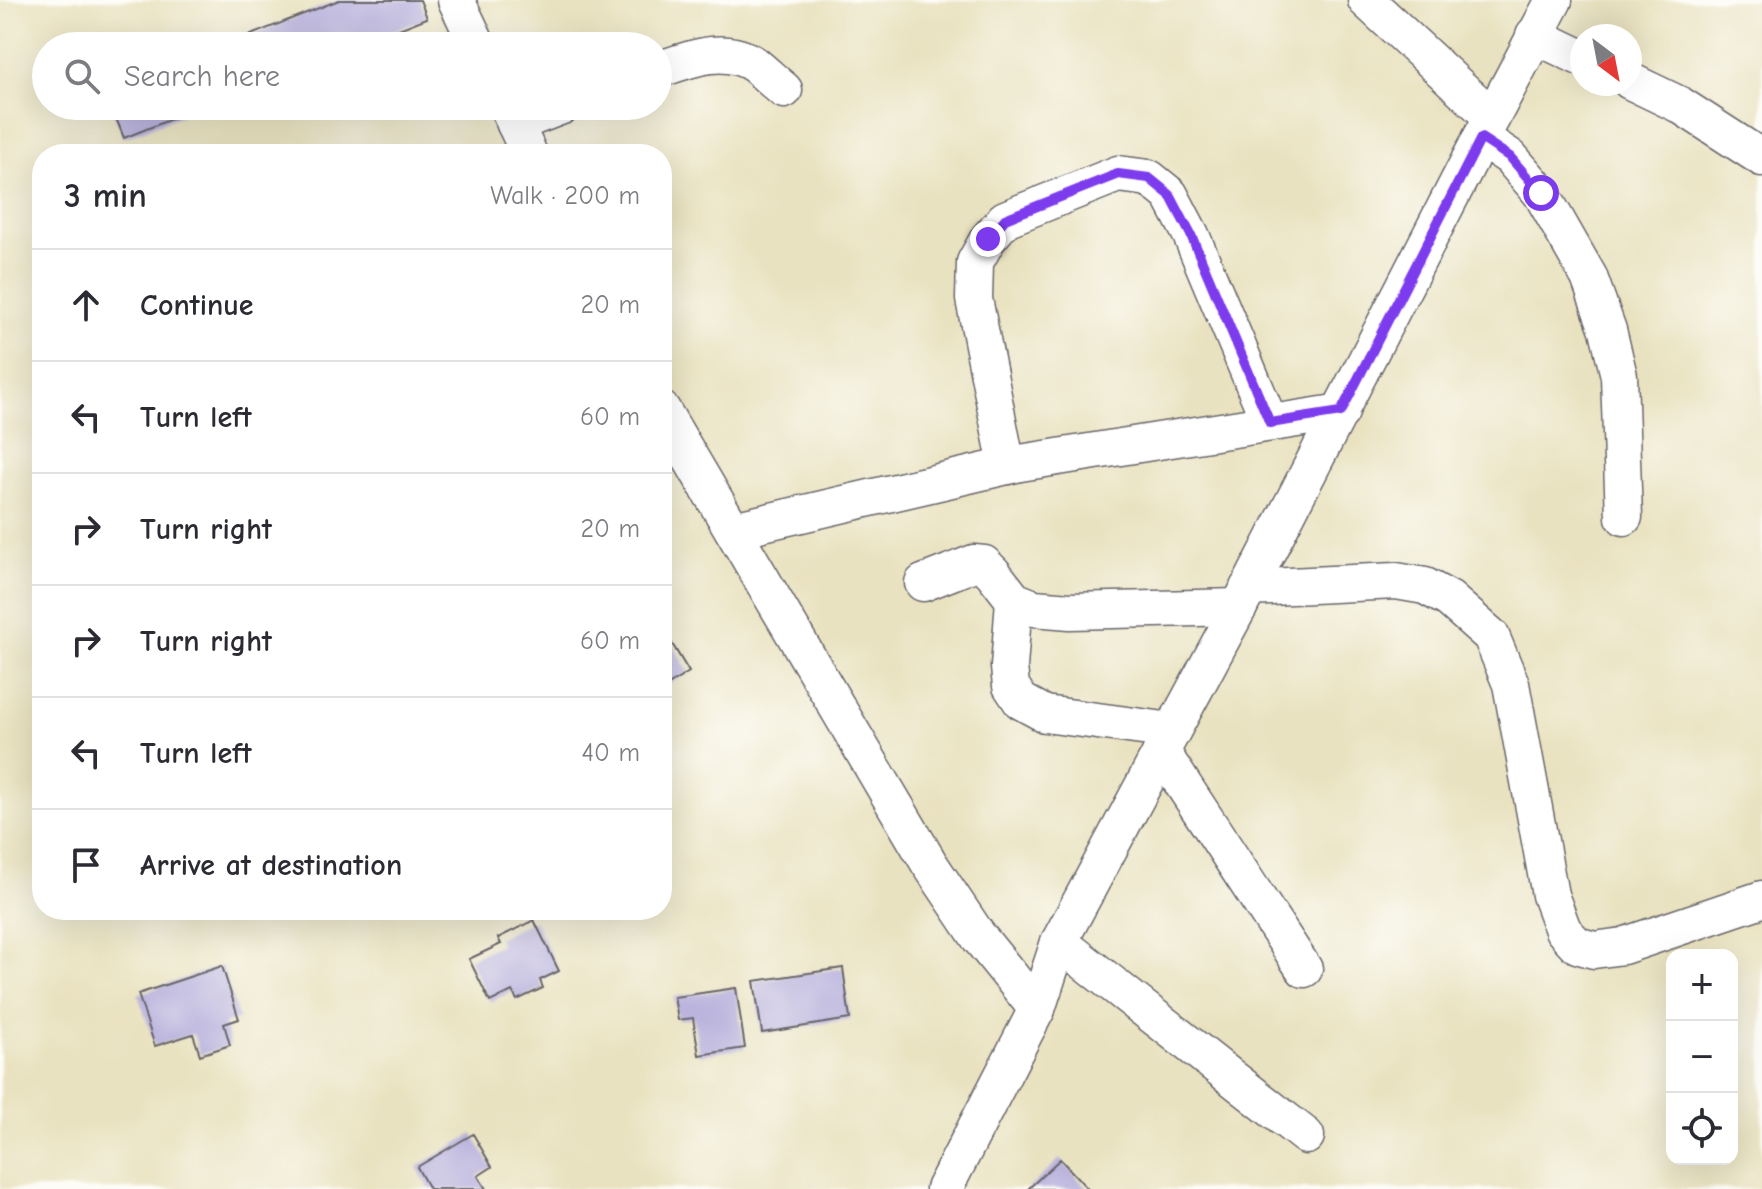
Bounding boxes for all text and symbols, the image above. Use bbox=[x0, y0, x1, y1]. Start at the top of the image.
north arrow bbox=[1570, 24, 1642, 96]
search box bbox=[32, 32, 672, 120]
icon: search bbox=[60, 54, 104, 98]
text: Search here bbox=[124, 59, 280, 94]
route start bbox=[1523, 175, 1559, 211]
text: 3 min bbox=[64, 176, 147, 216]
text: Walk · 200 m bbox=[490, 181, 640, 211]
route end bbox=[970, 221, 1006, 257]
icon: ahead bbox=[64, 283, 108, 327]
text: Continue bbox=[140, 288, 254, 323]
text: 20 m bbox=[580, 290, 640, 320]
icon: left bbox=[64, 395, 108, 439]
text: Turn left bbox=[140, 400, 252, 435]
text: 60 m bbox=[580, 402, 640, 432]
icon: right bbox=[64, 507, 108, 551]
text: Turn right bbox=[140, 512, 272, 547]
text: 20 m bbox=[580, 514, 640, 544]
icon: right bbox=[64, 619, 108, 663]
text: Turn right bbox=[140, 624, 272, 659]
text: 60 m bbox=[580, 626, 640, 656]
icon: left bbox=[64, 731, 108, 775]
text: Turn left bbox=[140, 736, 252, 771]
text: 40 m bbox=[581, 738, 640, 768]
icon: arrive bbox=[64, 843, 108, 887]
text: Arrive at destination bbox=[140, 848, 402, 883]
map controls bbox=[1666, 949, 1738, 1165]
button: + bbox=[1666, 949, 1738, 1021]
button: − bbox=[1666, 1021, 1738, 1093]
button: locate bbox=[1666, 1093, 1738, 1165]

